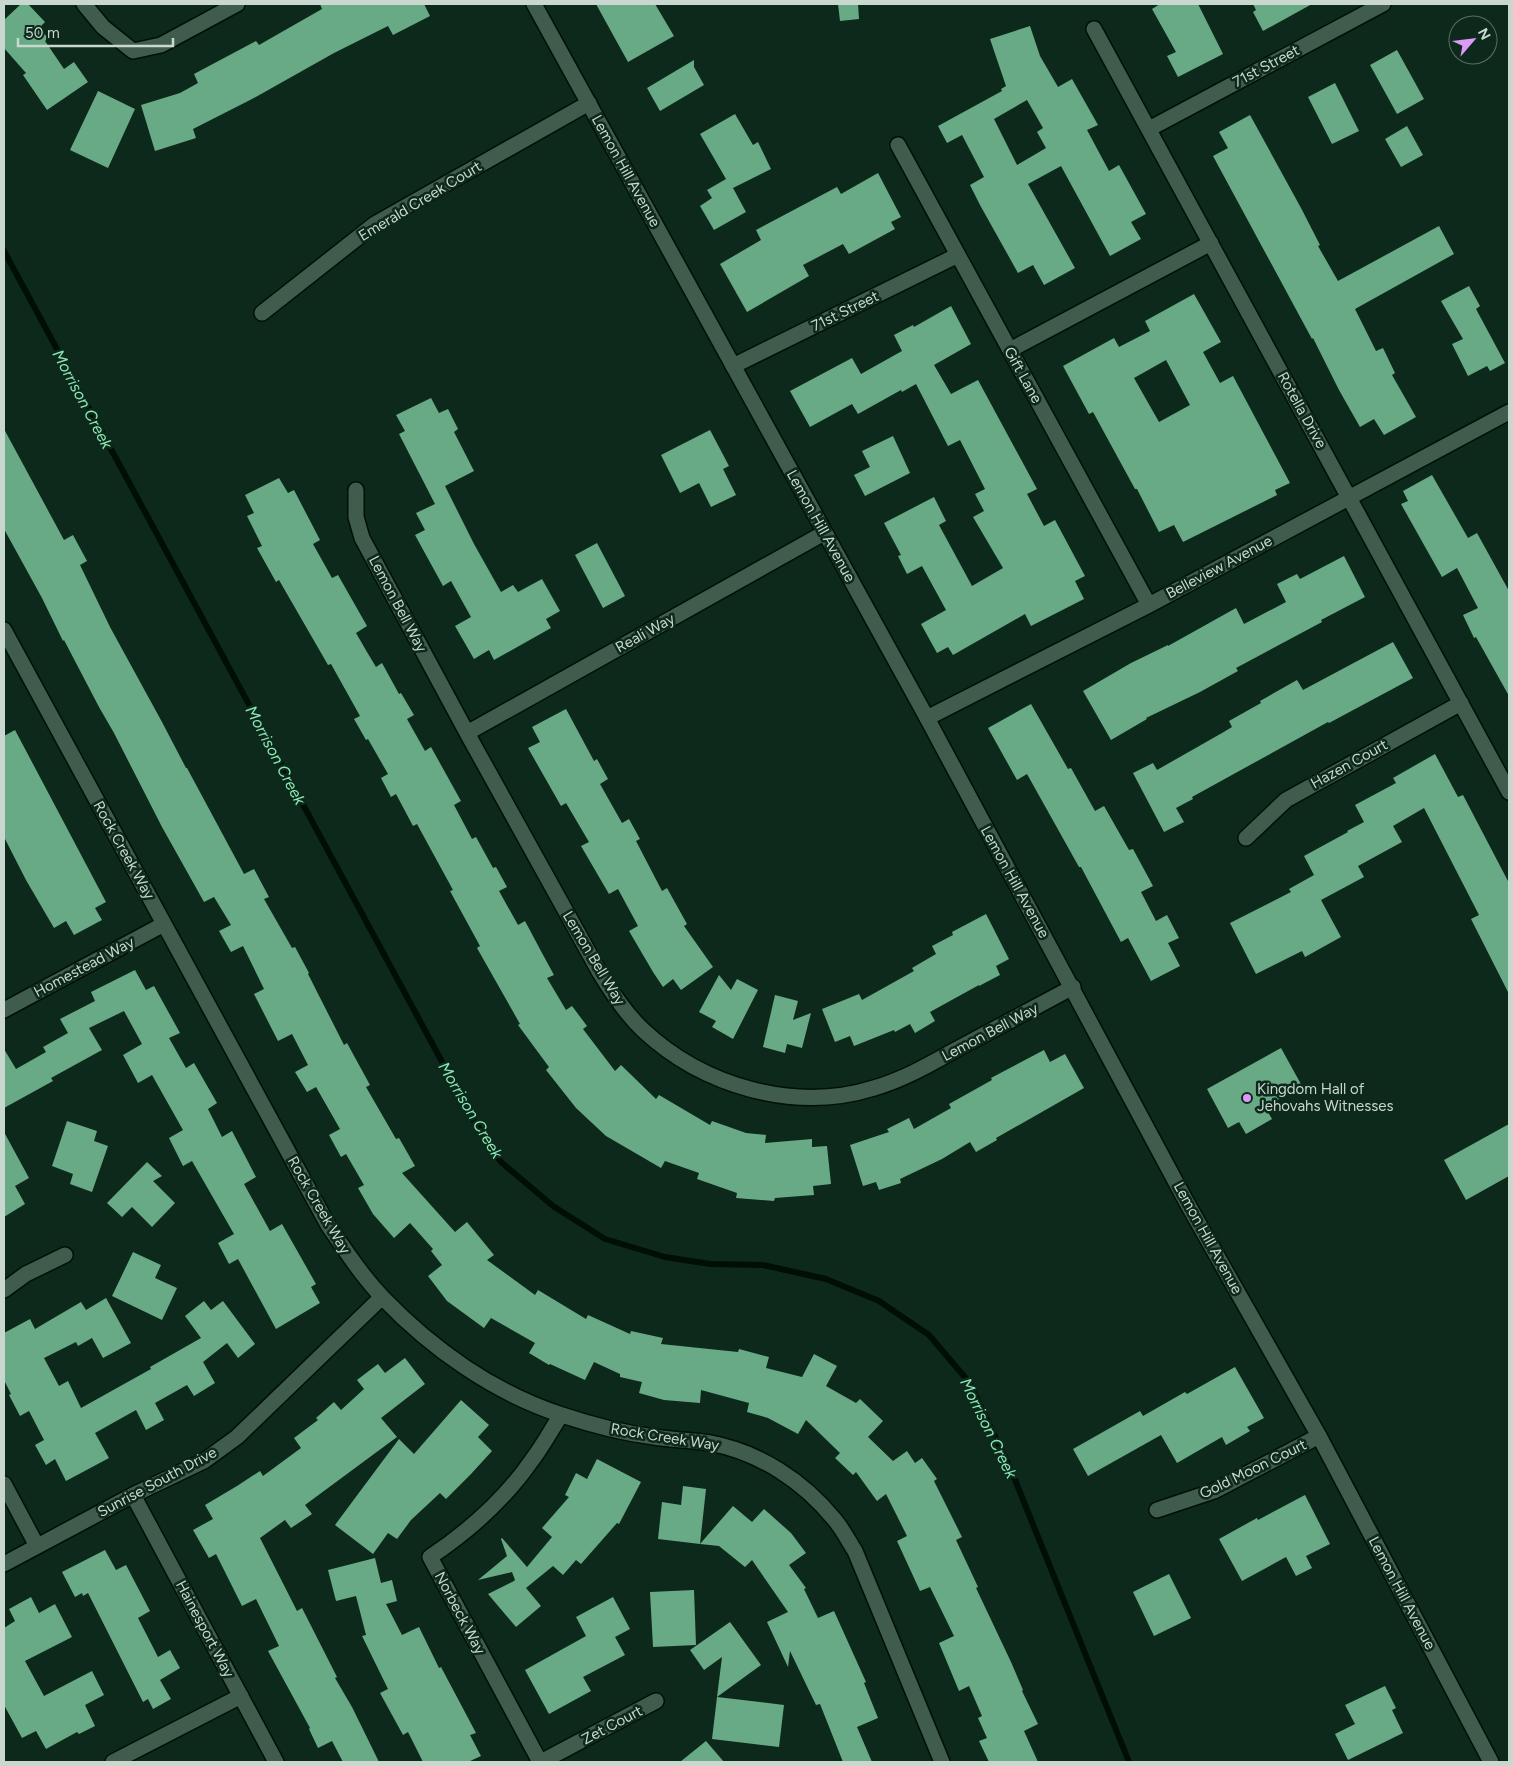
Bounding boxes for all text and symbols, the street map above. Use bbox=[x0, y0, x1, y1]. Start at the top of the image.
scale bar bbox=[18, 15, 172, 47]
north arrow bbox=[1448, 15, 1498, 65]
text: 50 m bbox=[25, 24, 60, 42]
text: N bbox=[1474, 25, 1494, 43]
street label: 71st Street bbox=[1230, 41, 1303, 91]
street label: Lemon Hill Avenue bbox=[588, 112, 664, 230]
street label: Emerald Creek Court bbox=[355, 157, 485, 245]
street label: 71st Street bbox=[808, 287, 882, 335]
street label: Gift Lane bbox=[1000, 344, 1046, 406]
water label: Morrison Creek bbox=[48, 346, 117, 453]
street label: Rotella Drive bbox=[1274, 369, 1330, 451]
street label: Lemon Hill Avenue bbox=[783, 467, 859, 585]
street label: Belleview Avenue bbox=[1163, 531, 1275, 603]
street label: Lemon Bell Way bbox=[365, 553, 431, 655]
street label: Reali Way bbox=[612, 609, 678, 657]
water label: Morrison Creek bbox=[241, 702, 310, 809]
street label: Hazen Court bbox=[1307, 735, 1391, 793]
street label: Rock Creek Way bbox=[90, 798, 159, 902]
street label: Lemon Hill Avenue bbox=[977, 823, 1053, 941]
street label: Lemon Bell Way bbox=[559, 908, 629, 1008]
street label: Homestead Way bbox=[31, 933, 137, 1001]
street label: Lemon Bell Way bbox=[939, 999, 1041, 1065]
water label: Morrison Creek bbox=[434, 1058, 508, 1163]
place label: Kingdom Hall of Jehovahs Witnesses bbox=[1257, 1080, 1393, 1115]
marker: Kingdom Hall of Jehovahs Witnesses bbox=[1241, 1092, 1253, 1104]
street label: Rock Creek Way bbox=[284, 1153, 354, 1257]
street label: Lemon Hill Avenue bbox=[1170, 1179, 1246, 1297]
water label: Morrison Creek bbox=[956, 1375, 1022, 1483]
street label: Rock Creek Way bbox=[609, 1420, 721, 1454]
street label: Gold Moon Court bbox=[1197, 1435, 1310, 1503]
street label: Sunrise South Drive bbox=[94, 1443, 220, 1521]
street label: Lemon Hill Avenue bbox=[1365, 1533, 1439, 1653]
street label: Norbeck Way bbox=[431, 1569, 489, 1657]
street label: Hainesport Way bbox=[172, 1577, 238, 1681]
street label: Zet Court bbox=[579, 1701, 646, 1748]

